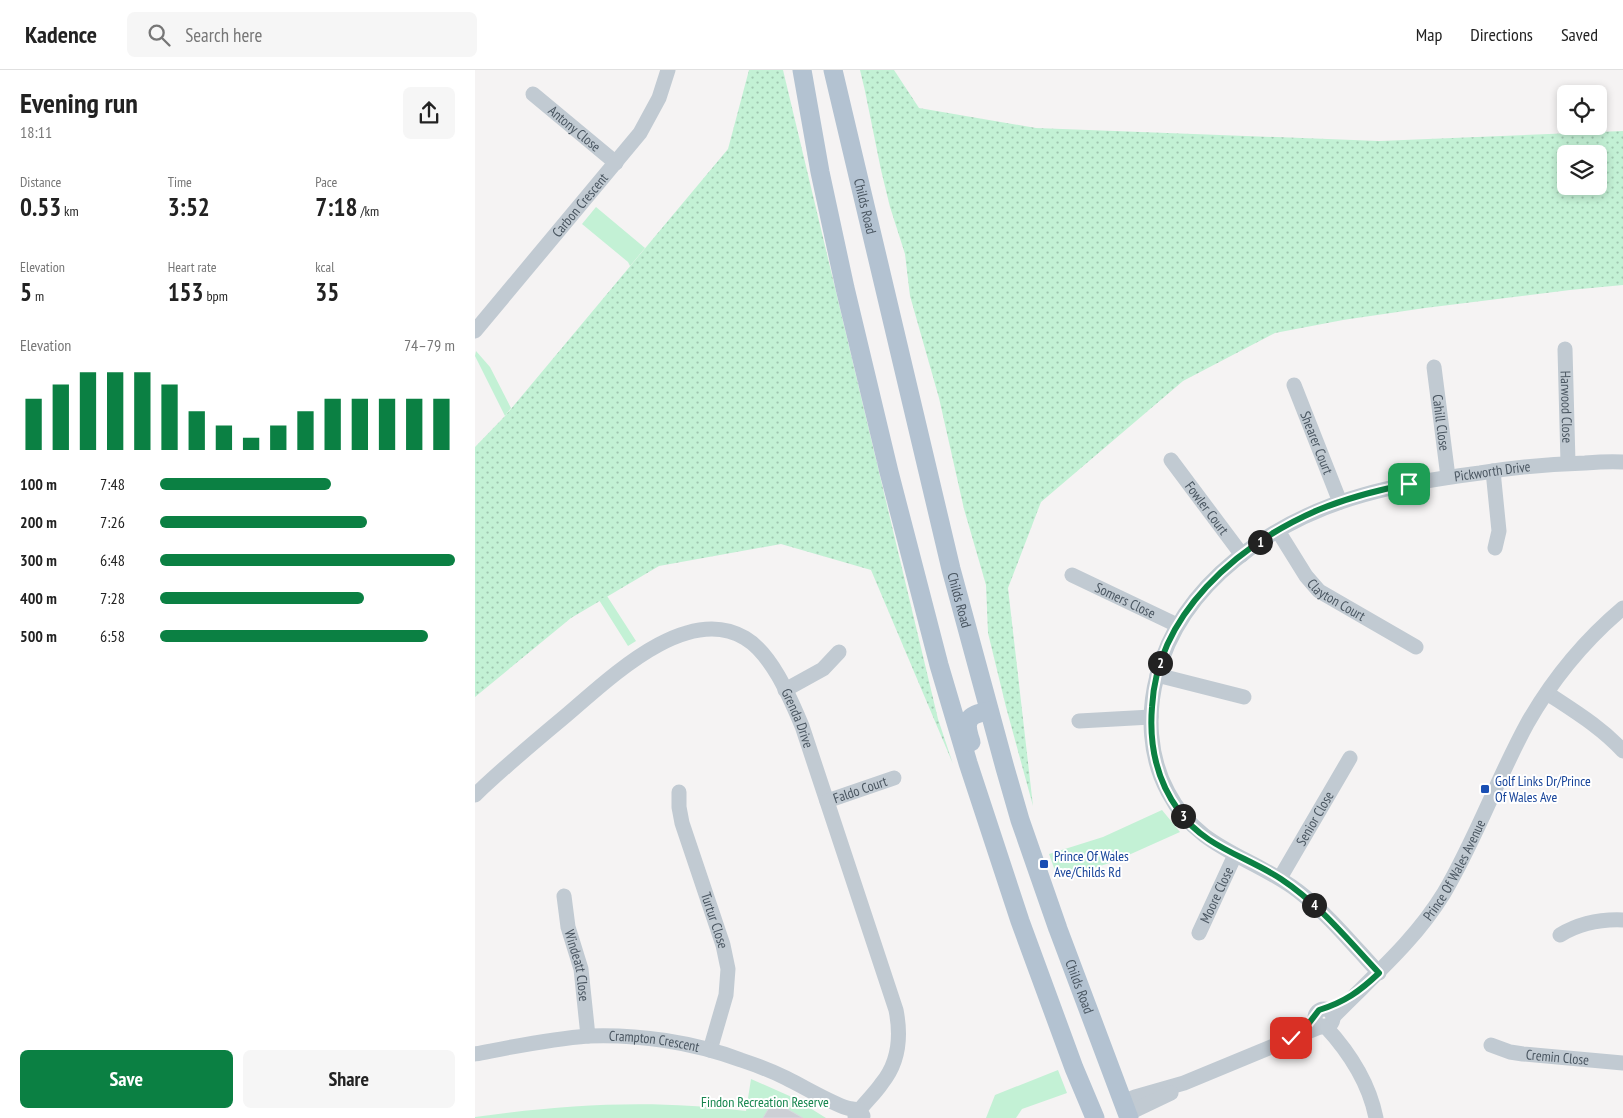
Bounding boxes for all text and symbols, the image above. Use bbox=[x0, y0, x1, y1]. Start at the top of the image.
search box bbox=[127, 12, 477, 57]
text: Kadence bbox=[25, 19, 97, 50]
icon: search bbox=[145, 21, 173, 49]
text: Search here bbox=[185, 23, 262, 47]
text: Map bbox=[1416, 23, 1442, 46]
text: Directions bbox=[1470, 23, 1533, 46]
text: Saved bbox=[1561, 23, 1598, 46]
text: Evening run bbox=[20, 84, 138, 121]
map controls bbox=[1557, 85, 1607, 195]
button: locate bbox=[1557, 85, 1607, 135]
button: share bbox=[403, 87, 455, 139]
street label: Antony Close bbox=[545, 102, 605, 156]
text: 18:11 bbox=[20, 122, 52, 142]
button: layers bbox=[1557, 145, 1607, 195]
street label: Carbon Crescent bbox=[548, 169, 612, 241]
text: Distance bbox=[20, 173, 61, 191]
text: Time bbox=[168, 173, 192, 191]
text: Pace bbox=[315, 173, 337, 191]
street label: Childs Road bbox=[850, 177, 880, 236]
text: 0.53 bbox=[20, 191, 61, 223]
text: 3:52 bbox=[168, 191, 210, 223]
text: 7:18 bbox=[315, 191, 357, 223]
text: km bbox=[61, 202, 79, 220]
text: /km bbox=[357, 202, 379, 220]
text: Elevation bbox=[20, 258, 65, 276]
text: Heart rate bbox=[168, 258, 217, 276]
text: kcal bbox=[315, 258, 334, 276]
text: 5 bbox=[20, 276, 32, 308]
text: 153 bbox=[168, 276, 204, 308]
text: 35 bbox=[315, 276, 339, 308]
text: m bbox=[32, 287, 44, 305]
text: bpm bbox=[204, 287, 228, 305]
text: Elevation bbox=[20, 335, 71, 355]
text: 74–79 m bbox=[404, 335, 455, 355]
street label: Harwood Close bbox=[1557, 370, 1576, 444]
street label: Cahill Close bbox=[1429, 393, 1454, 452]
street label: Shearer Court bbox=[1296, 409, 1337, 477]
street label: Pickworth Drive bbox=[1453, 457, 1531, 485]
pin bbox=[1388, 463, 1430, 505]
icon: arrive bbox=[1395, 470, 1423, 498]
text: 100 m bbox=[20, 474, 57, 494]
text: 7:48 bbox=[100, 474, 125, 494]
street label: Fowler Court bbox=[1181, 478, 1233, 538]
text: 200 m bbox=[20, 512, 57, 532]
text: 7:26 bbox=[100, 512, 125, 532]
pin: 1 bbox=[1247, 530, 1273, 554]
text: 1 bbox=[1257, 533, 1264, 551]
text: 300 m bbox=[20, 550, 57, 570]
text: 6:48 bbox=[100, 550, 125, 570]
street label: Childs Road bbox=[943, 570, 976, 630]
street label: Clayton Court bbox=[1303, 575, 1369, 625]
street label: Somers Close bbox=[1092, 578, 1159, 623]
text: 400 m bbox=[20, 588, 57, 608]
text: 7:28 bbox=[100, 588, 125, 608]
text: 500 m bbox=[20, 626, 57, 646]
text: 6:58 bbox=[100, 626, 125, 646]
pin: 2 bbox=[1147, 650, 1173, 676]
text: 2 bbox=[1157, 654, 1164, 672]
street label: Grenda Drive bbox=[777, 685, 818, 750]
street label: Faldo Court bbox=[831, 772, 890, 807]
place label: Golf Links Dr/Prince Of Wales Ave bbox=[1495, 772, 1591, 806]
marker: Golf Links Dr/Prince Of Wales Ave bbox=[1479, 783, 1491, 795]
street label: Senior Close bbox=[1292, 788, 1338, 849]
pin: 3 bbox=[1171, 804, 1195, 828]
text: 3 bbox=[1180, 807, 1187, 825]
street label: Prince Of Wales Avenue bbox=[1419, 816, 1489, 924]
place label: Prince Of Wales Ave/Childs Rd bbox=[1054, 847, 1129, 881]
marker: Prince Of Wales Ave/Childs Rd bbox=[1038, 858, 1050, 870]
street label: Moore Close bbox=[1196, 864, 1237, 926]
street label: Turtur Close bbox=[697, 890, 733, 950]
pin: 4 bbox=[1301, 892, 1327, 918]
text: 4 bbox=[1311, 896, 1318, 914]
street label: Windeatt Close bbox=[560, 927, 593, 1002]
street label: Childs Road bbox=[1061, 957, 1098, 1016]
pin bbox=[1270, 1017, 1312, 1059]
icon: check bbox=[1277, 1024, 1305, 1052]
street label: Crampton Crescent bbox=[609, 1027, 701, 1056]
street label: Cremin Close bbox=[1525, 1045, 1590, 1069]
button: Save bbox=[20, 1050, 233, 1108]
button: Share bbox=[243, 1050, 455, 1108]
park label: Findon Recreation Reserve bbox=[701, 1093, 829, 1111]

